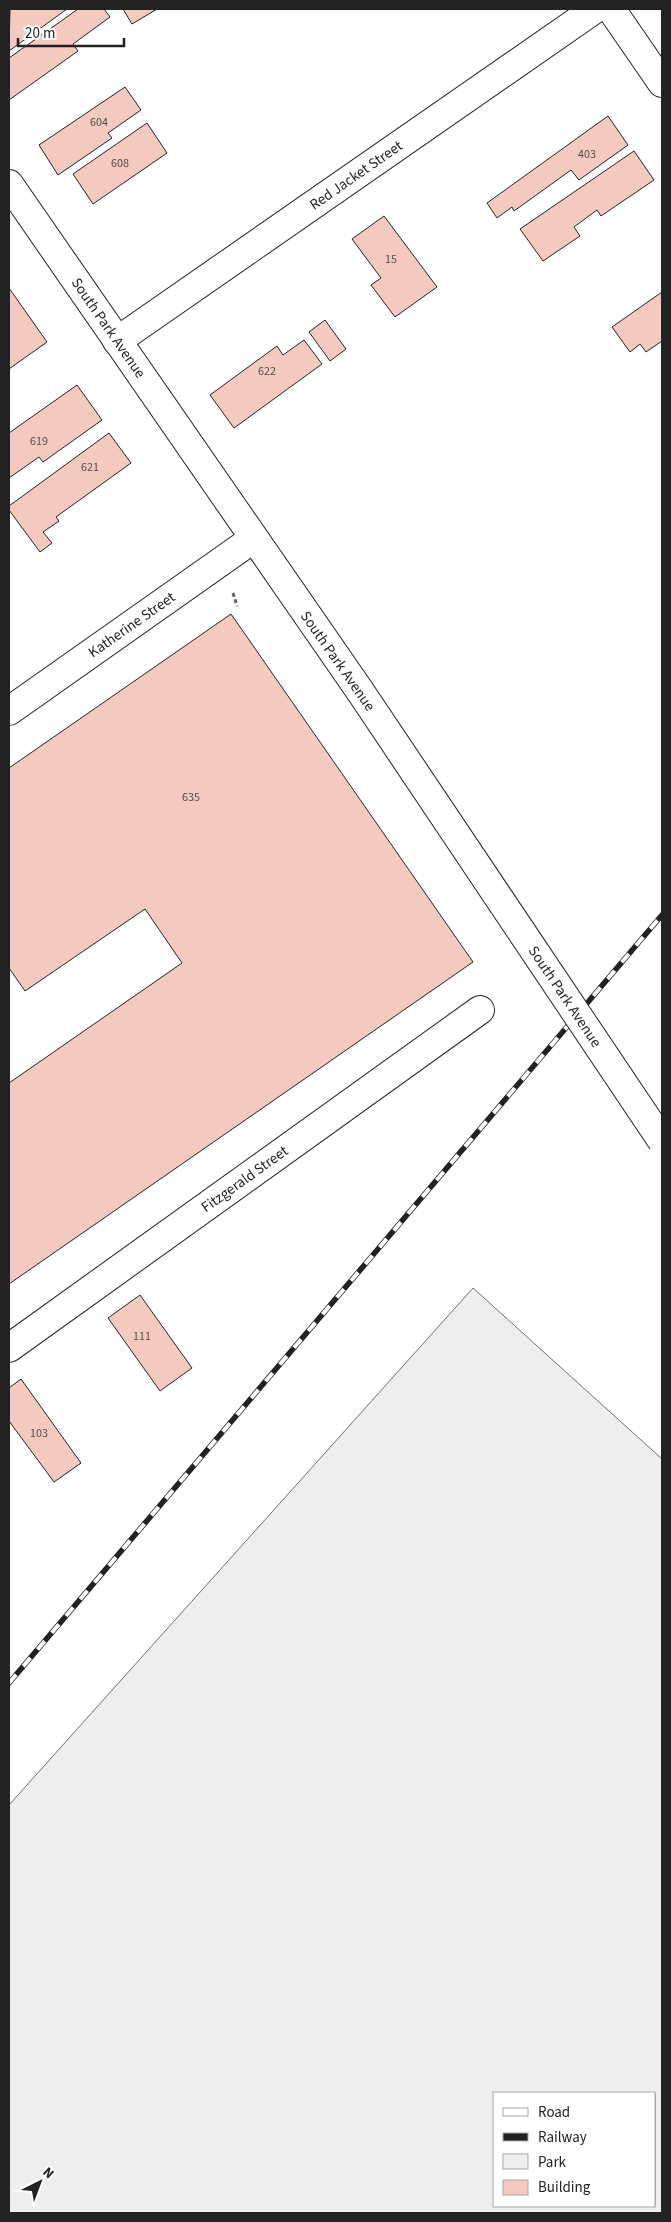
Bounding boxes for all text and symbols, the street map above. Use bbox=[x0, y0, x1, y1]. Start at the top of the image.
scale bar bbox=[18, 15, 124, 47]
text: 20 m bbox=[25, 23, 55, 44]
house number: 604 bbox=[90, 114, 108, 131]
street label: Red Jacket Street bbox=[306, 136, 407, 215]
house number: 403 bbox=[578, 146, 596, 163]
house number: 608 bbox=[111, 155, 129, 172]
house number: 15 bbox=[385, 251, 397, 268]
street label: South Park Avenue bbox=[66, 274, 150, 383]
house number: 622 bbox=[258, 363, 276, 380]
house number: 619 bbox=[30, 433, 48, 450]
house number: 621 bbox=[81, 459, 99, 476]
street label: Katherine Street bbox=[84, 587, 180, 663]
street label: South Park Avenue bbox=[295, 607, 380, 716]
house number: 635 bbox=[182, 789, 200, 806]
street label: South Park Avenue bbox=[523, 942, 606, 1052]
street label: Fitzgerald Street bbox=[197, 1141, 293, 1218]
house number: 111 bbox=[133, 1328, 151, 1345]
house number: 103 bbox=[30, 1425, 48, 1442]
legend bbox=[493, 2092, 656, 2207]
text: Road bbox=[538, 2102, 570, 2123]
text: Railway bbox=[538, 2127, 587, 2148]
text: Park bbox=[538, 2152, 567, 2173]
north arrow bbox=[15, 2157, 65, 2207]
text: N bbox=[38, 2163, 58, 2184]
text: Building bbox=[538, 2177, 591, 2198]

